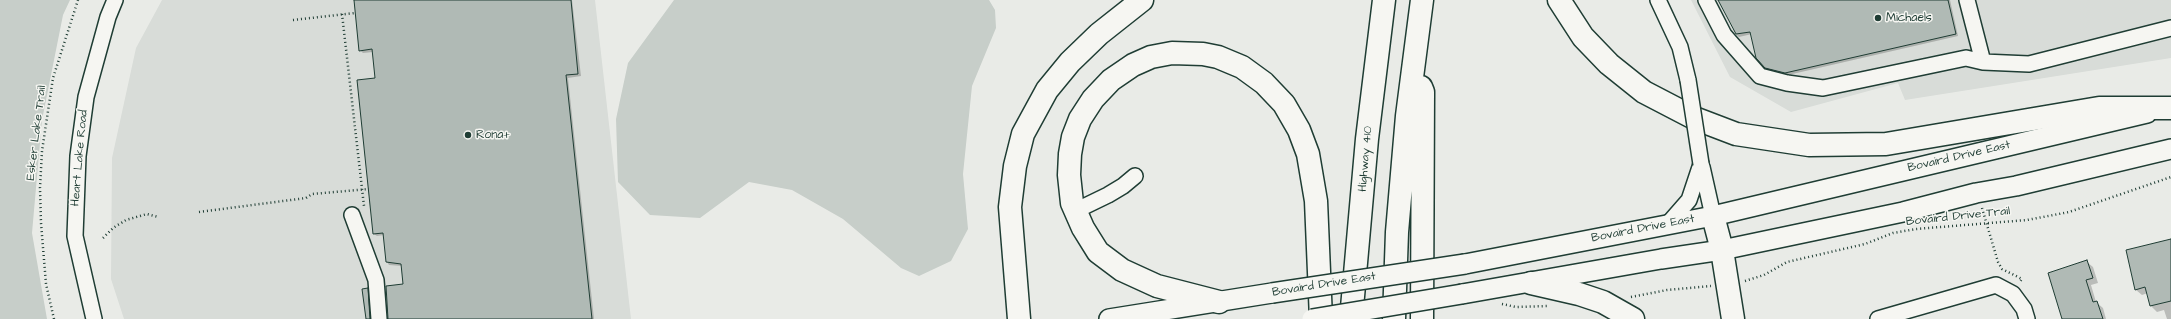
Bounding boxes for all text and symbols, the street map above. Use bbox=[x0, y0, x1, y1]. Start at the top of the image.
place label: Michaels bbox=[1886, 11, 1932, 25]
marker: Michaels bbox=[1873, 13, 1883, 23]
street label: Esker Lake Trail bbox=[24, 85, 50, 181]
street label: Heart Lake Road bbox=[69, 109, 91, 207]
street label: Highway 410 bbox=[1356, 126, 1376, 192]
place label: Rona+ bbox=[476, 128, 510, 142]
marker: Rona+ bbox=[463, 130, 473, 140]
street label: Bovaird Drive East bbox=[1906, 138, 2012, 176]
street label: Bovaird Drive Trail bbox=[1905, 204, 2011, 230]
street label: Bovaird Drive East bbox=[1590, 212, 1696, 246]
street label: Bovaird Drive East bbox=[1271, 270, 1377, 300]

